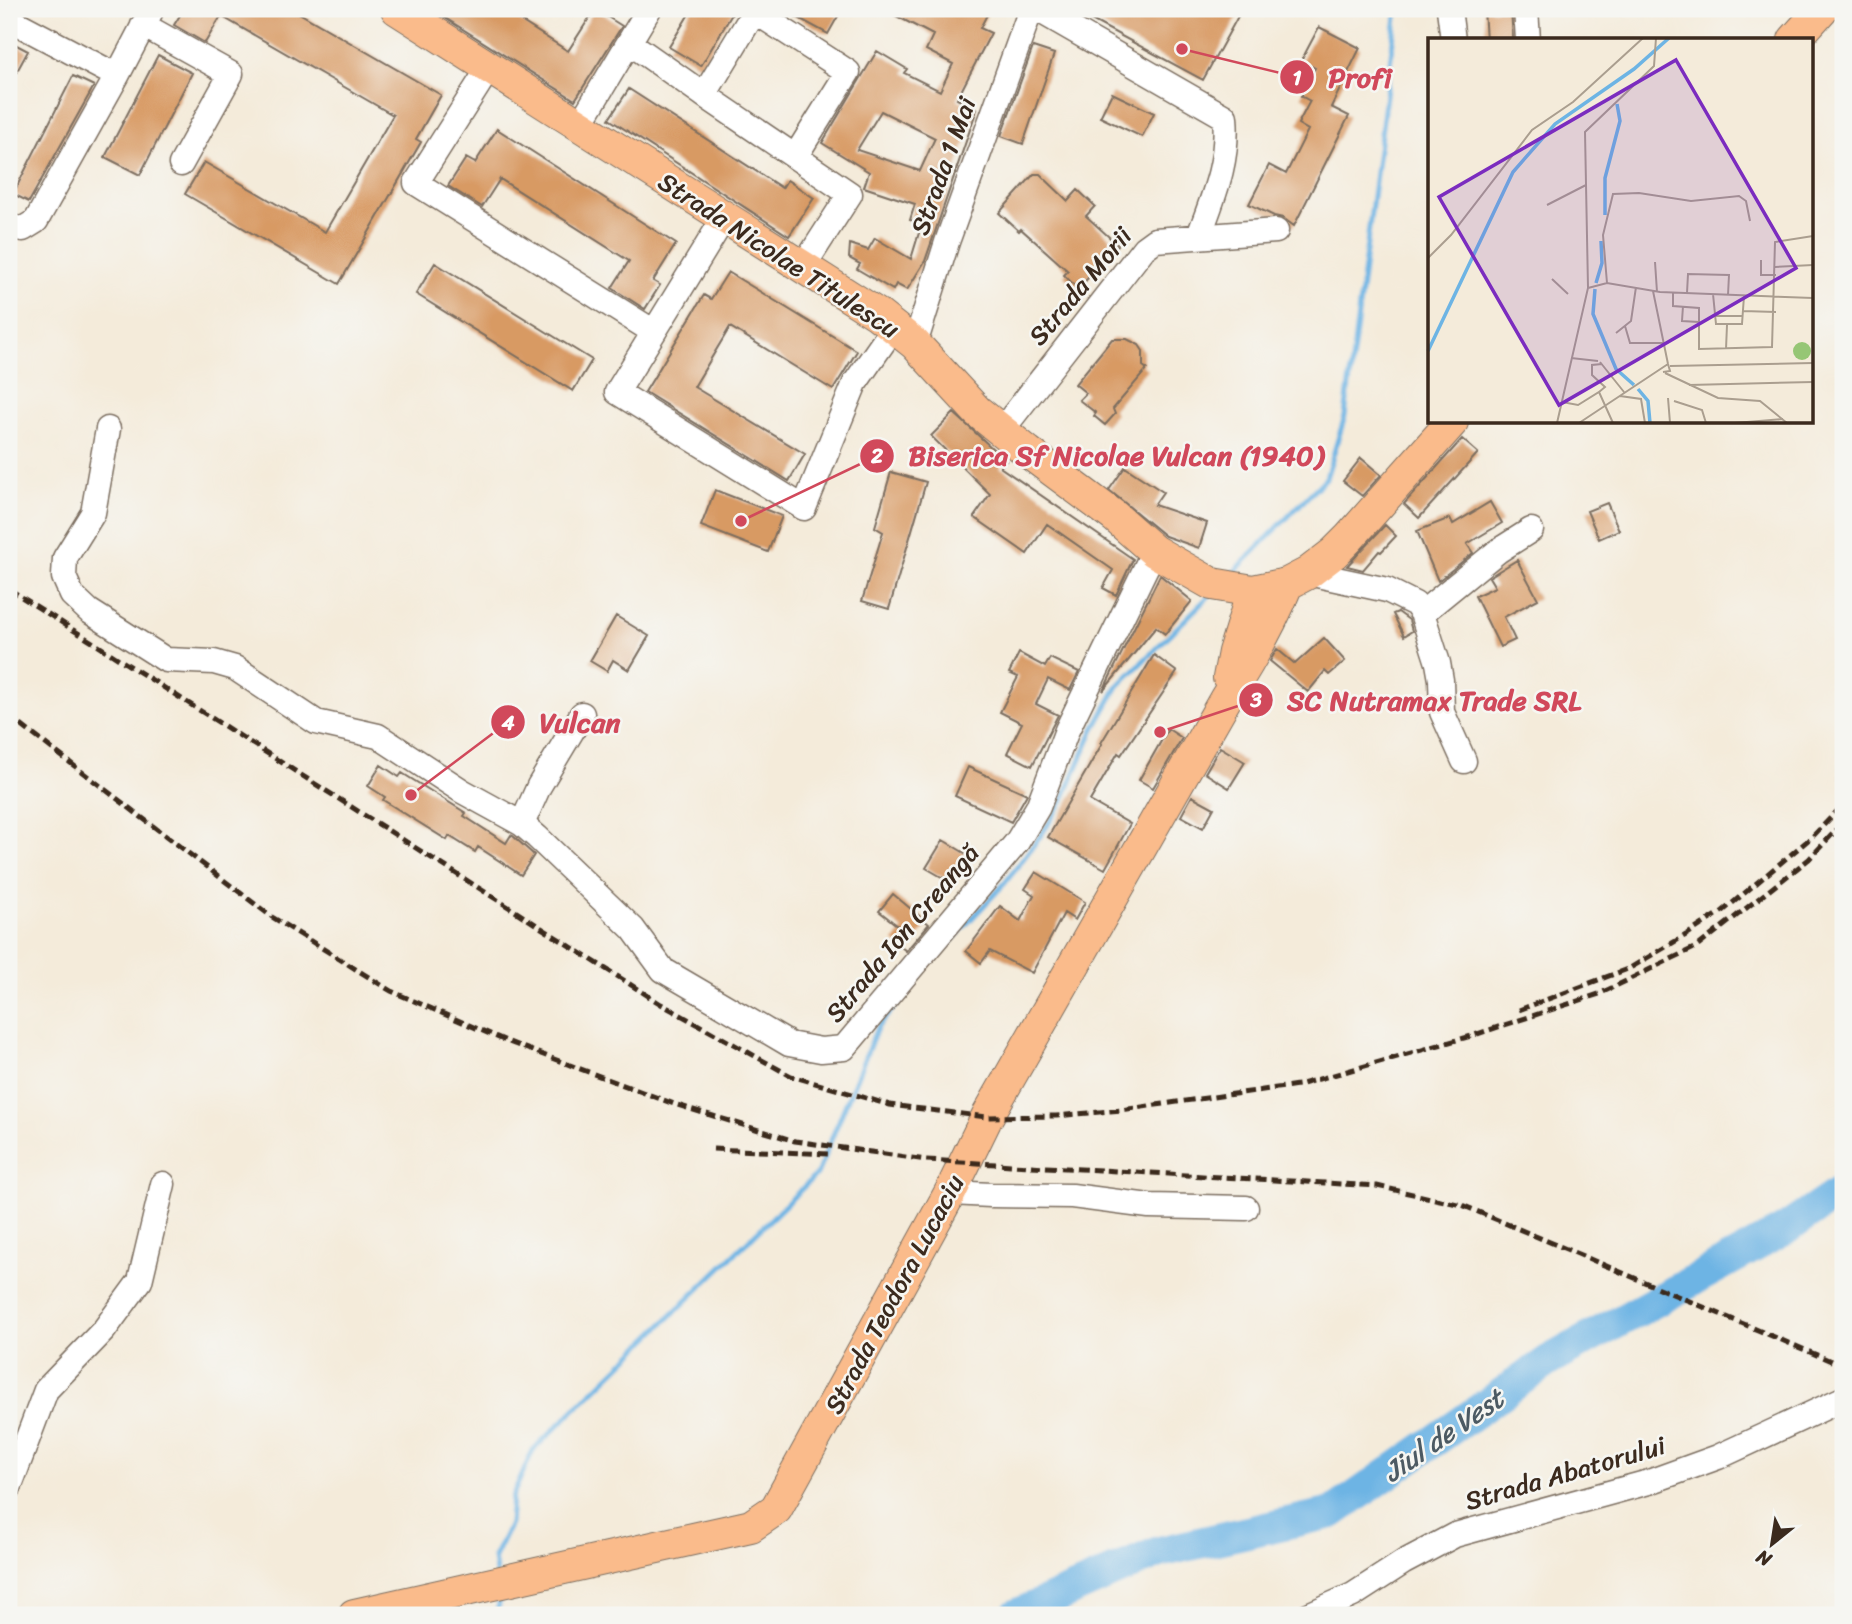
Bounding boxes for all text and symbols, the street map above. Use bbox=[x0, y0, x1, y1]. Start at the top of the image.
inset map bbox=[1428, 38, 1814, 424]
callout: Profi bbox=[1279, 53, 1406, 102]
text: Profi bbox=[1328, 53, 1393, 102]
text: 1 bbox=[1292, 59, 1302, 97]
street label: Strada 1 Mai bbox=[897, 90, 990, 242]
street label: Strada Nicolae Titulescu bbox=[649, 159, 909, 351]
street label: Strada Morii bbox=[1016, 215, 1144, 356]
callout: Biserica Sf Nicolae Vulcan (1940) bbox=[859, 431, 1338, 480]
text: Biserica Sf Nicolae Vulcan (1940) bbox=[908, 431, 1326, 480]
text: 2 bbox=[870, 437, 883, 475]
callout: SC Nutramax Trade SRL bbox=[1238, 676, 1595, 725]
text: SC Nutramax Trade SRL bbox=[1286, 676, 1582, 725]
text: 3 bbox=[1249, 681, 1262, 719]
callout: Vulcan bbox=[490, 698, 634, 747]
text: Vulcan bbox=[539, 698, 621, 747]
text: 4 bbox=[500, 704, 515, 742]
street label: Strada Ion Creangă bbox=[813, 832, 992, 1033]
street label: Strada Teodora Lucaciu bbox=[811, 1166, 977, 1422]
water label: Jiul de Vest bbox=[1372, 1374, 1517, 1495]
street label: Strada Abatorului bbox=[1459, 1422, 1672, 1524]
north arrow bbox=[1736, 1508, 1806, 1578]
text: N bbox=[1749, 1540, 1779, 1576]

